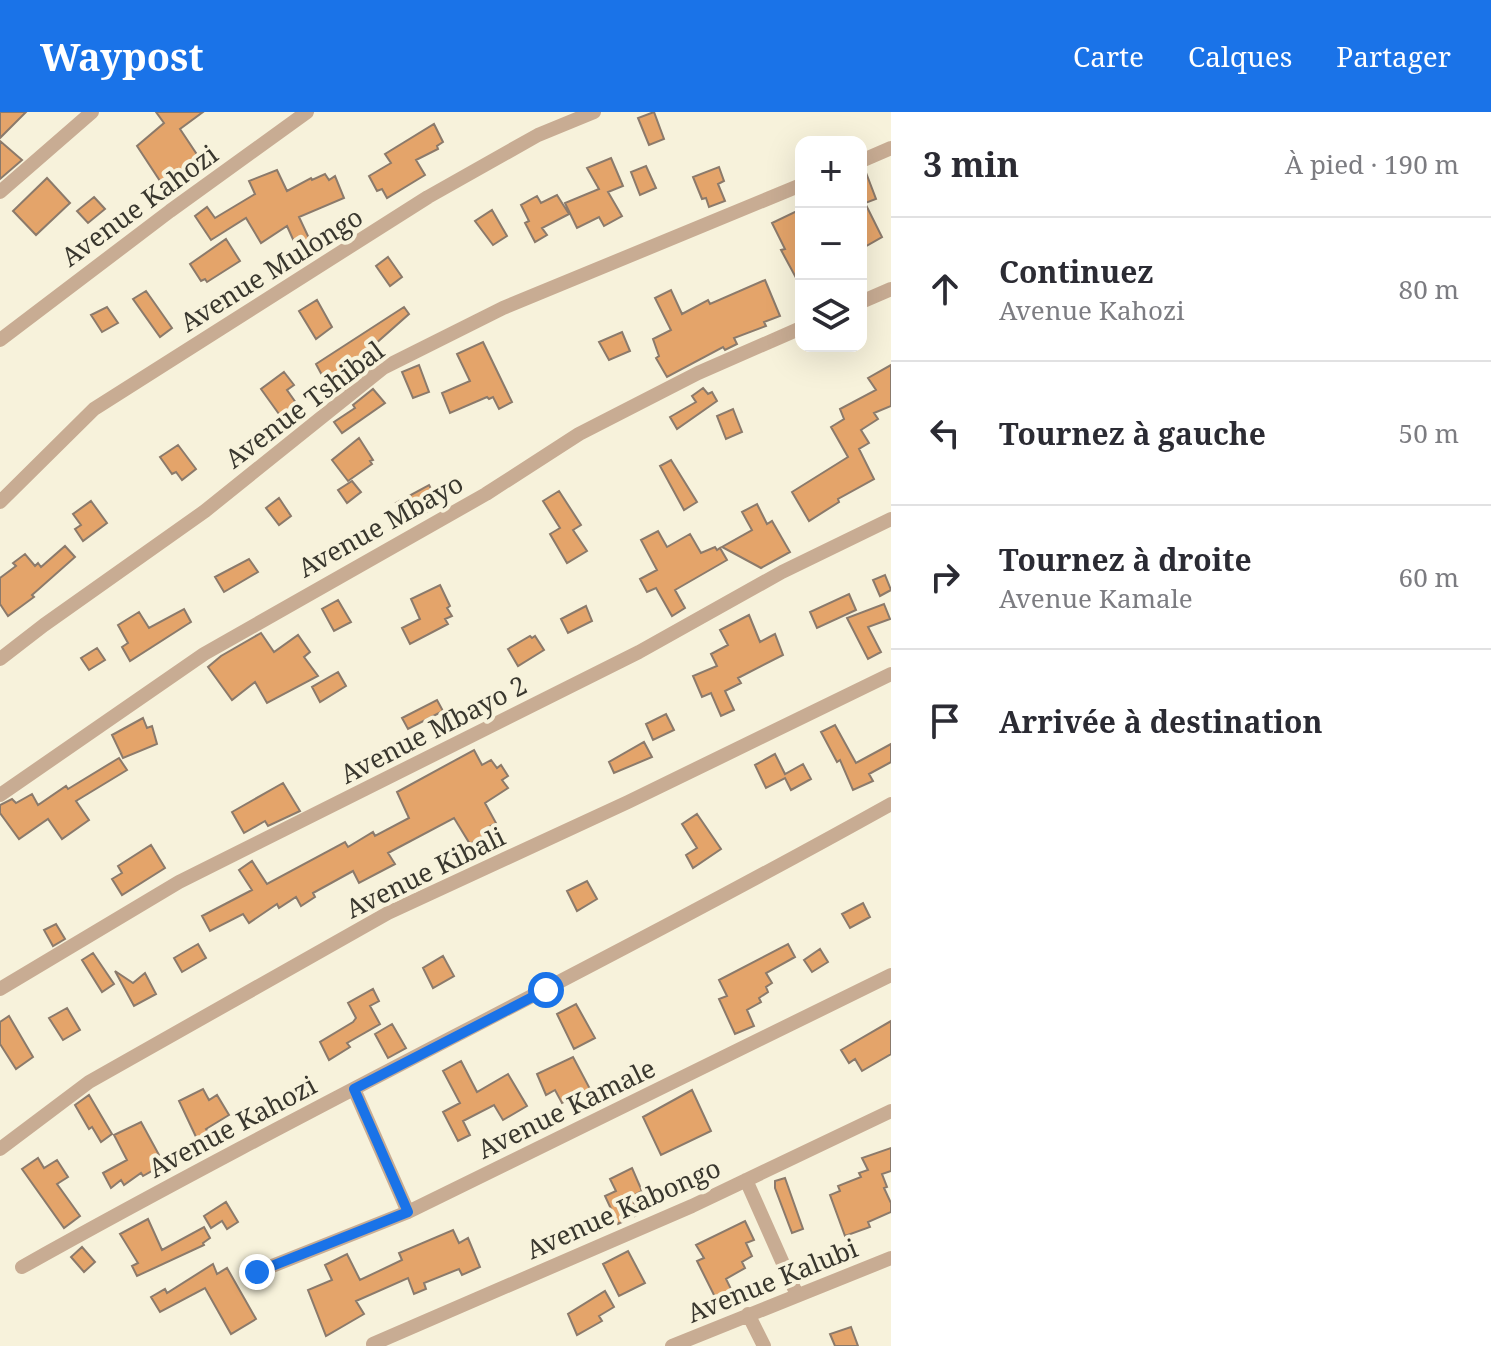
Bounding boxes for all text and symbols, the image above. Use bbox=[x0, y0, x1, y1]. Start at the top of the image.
text: Waypost bbox=[40, 30, 204, 82]
text: Carte bbox=[1073, 37, 1144, 75]
text: Calques bbox=[1188, 37, 1292, 75]
text: Partager bbox=[1336, 37, 1451, 75]
street label: Avenue Kahozi bbox=[53, 136, 225, 274]
map controls bbox=[795, 136, 867, 352]
button: + bbox=[795, 136, 867, 208]
text: 3 min bbox=[923, 141, 1019, 187]
text: À pied · 190 m bbox=[1285, 146, 1459, 182]
street label: Avenue Mulongo bbox=[173, 198, 369, 340]
button: − bbox=[795, 208, 867, 280]
text: Continuez bbox=[999, 251, 1153, 292]
icon: ahead bbox=[923, 267, 967, 311]
text: 80 m bbox=[1399, 271, 1459, 307]
button: layers bbox=[795, 280, 867, 352]
text: Avenue Kahozi bbox=[999, 292, 1185, 328]
street label: Avenue Tshibal bbox=[217, 332, 391, 476]
icon: left bbox=[923, 411, 967, 455]
text: Tournez à gauche bbox=[999, 413, 1266, 454]
text: 50 m bbox=[1399, 415, 1459, 451]
street label: Avenue Mbayo bbox=[291, 465, 469, 585]
text: Tournez à droite bbox=[999, 539, 1252, 580]
icon: right bbox=[923, 555, 967, 599]
text: 60 m bbox=[1399, 559, 1459, 595]
text: Avenue Kamale bbox=[999, 580, 1193, 616]
street label: Avenue Mbayo 2 bbox=[333, 666, 533, 792]
icon: arrive bbox=[923, 699, 967, 743]
text: Arrivée à destination bbox=[999, 701, 1323, 742]
street label: Avenue Kibali bbox=[339, 818, 511, 926]
route start bbox=[528, 972, 564, 1008]
street label: Avenue Kamale bbox=[471, 1049, 661, 1167]
street label: Avenue Kahozi bbox=[142, 1067, 322, 1185]
street label: Avenue Kabongo bbox=[520, 1149, 726, 1267]
street label: Avenue Kalubi bbox=[681, 1229, 863, 1331]
route end bbox=[239, 1254, 275, 1290]

